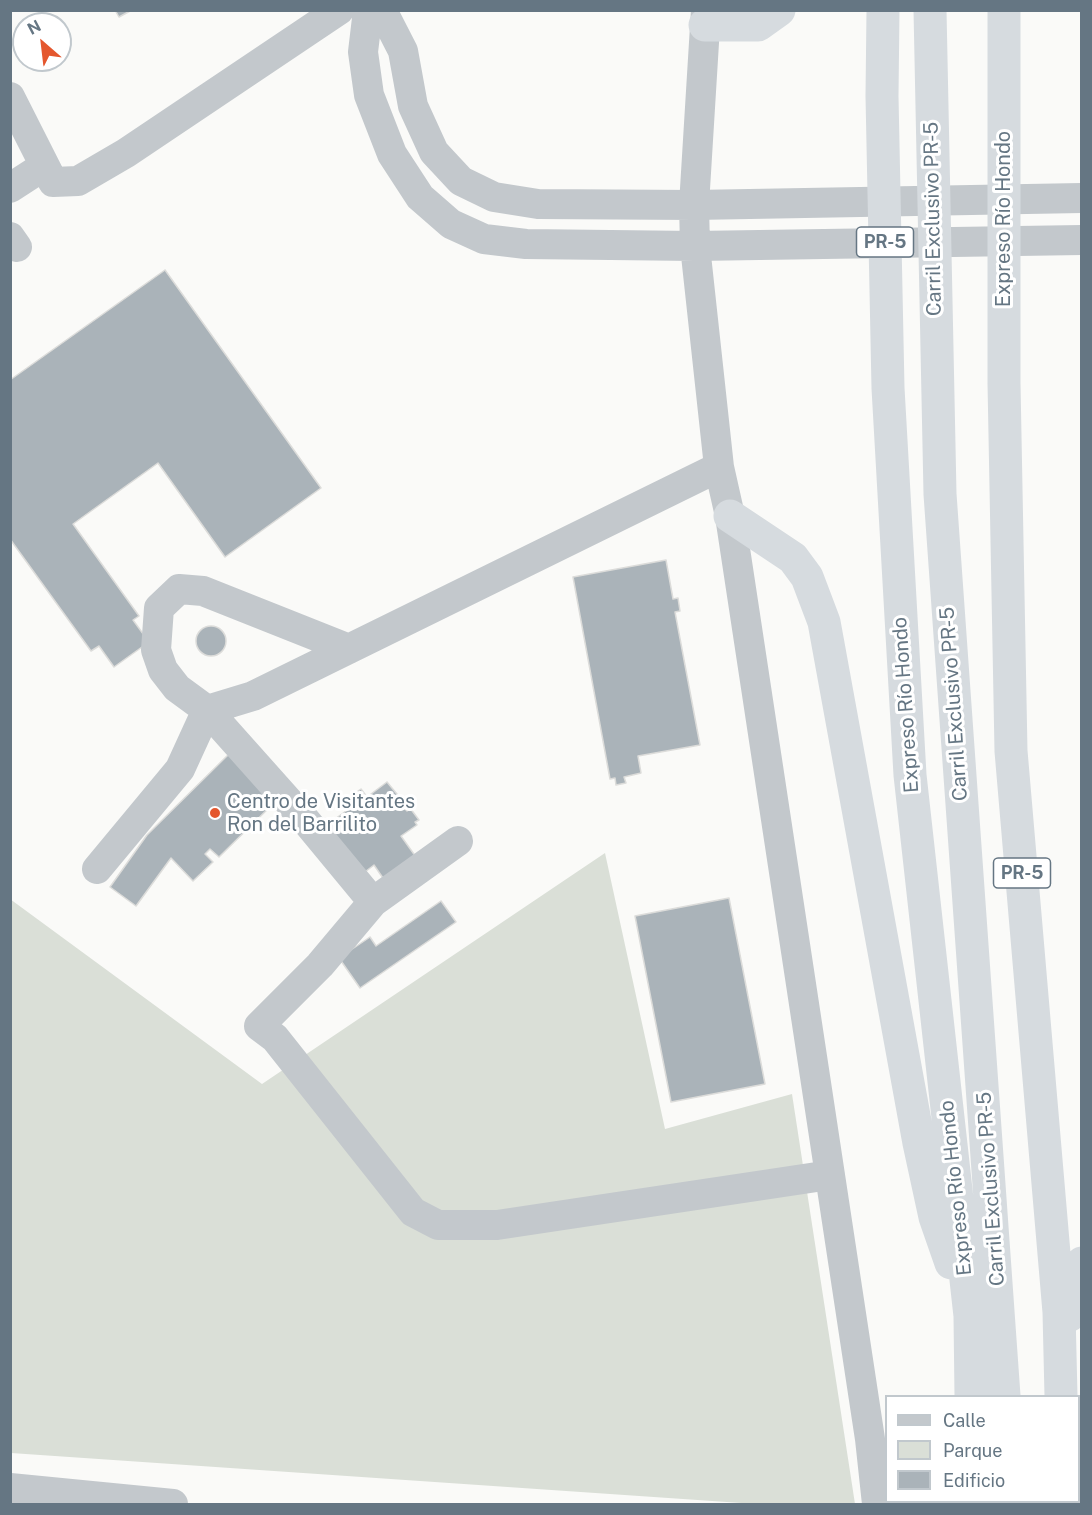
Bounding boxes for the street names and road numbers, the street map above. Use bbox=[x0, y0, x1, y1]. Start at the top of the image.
street label: Carril Exclusivo PR-5 bbox=[919, 122, 947, 316]
street label: Expreso Río Hondo bbox=[992, 131, 1016, 307]
road number: PR-5 bbox=[856, 227, 914, 257]
street label: Carril Exclusivo PR-5 bbox=[935, 606, 973, 802]
street label: Expreso Río Hondo bbox=[888, 616, 924, 794]
road number: PR-5 bbox=[994, 858, 1050, 888]
street label: Carril Exclusivo PR-5 bbox=[972, 1091, 1010, 1287]
street label: Expreso Río Hondo bbox=[935, 1099, 977, 1277]

